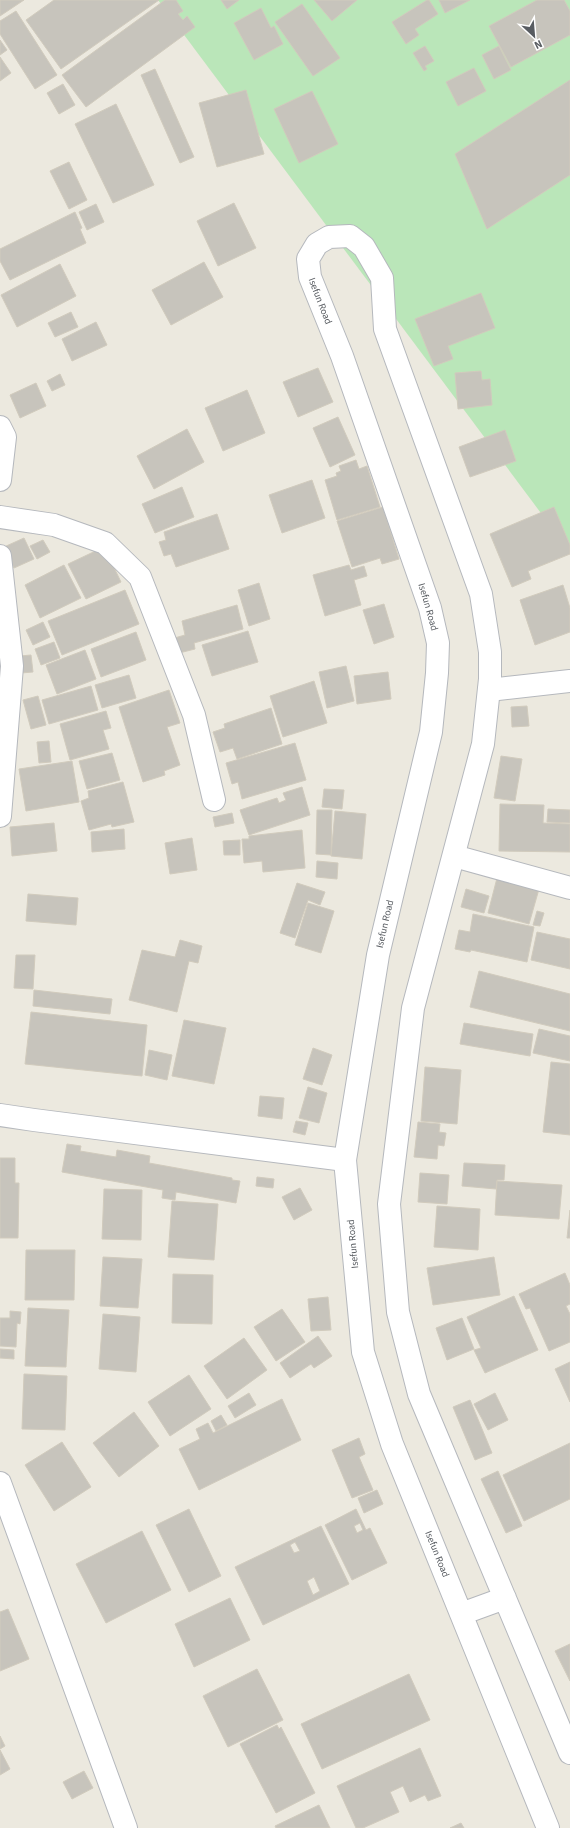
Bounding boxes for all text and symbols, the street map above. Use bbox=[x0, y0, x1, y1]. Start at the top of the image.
north arrow bbox=[514, 16, 554, 56]
text: N bbox=[532, 36, 545, 53]
street label: Isefun Road bbox=[305, 276, 335, 326]
street label: Isefun Road bbox=[415, 581, 441, 633]
street label: Isefun Road bbox=[373, 899, 397, 949]
street label: Isefun Road bbox=[344, 1219, 362, 1269]
street label: Isefun Road bbox=[421, 1529, 453, 1579]

